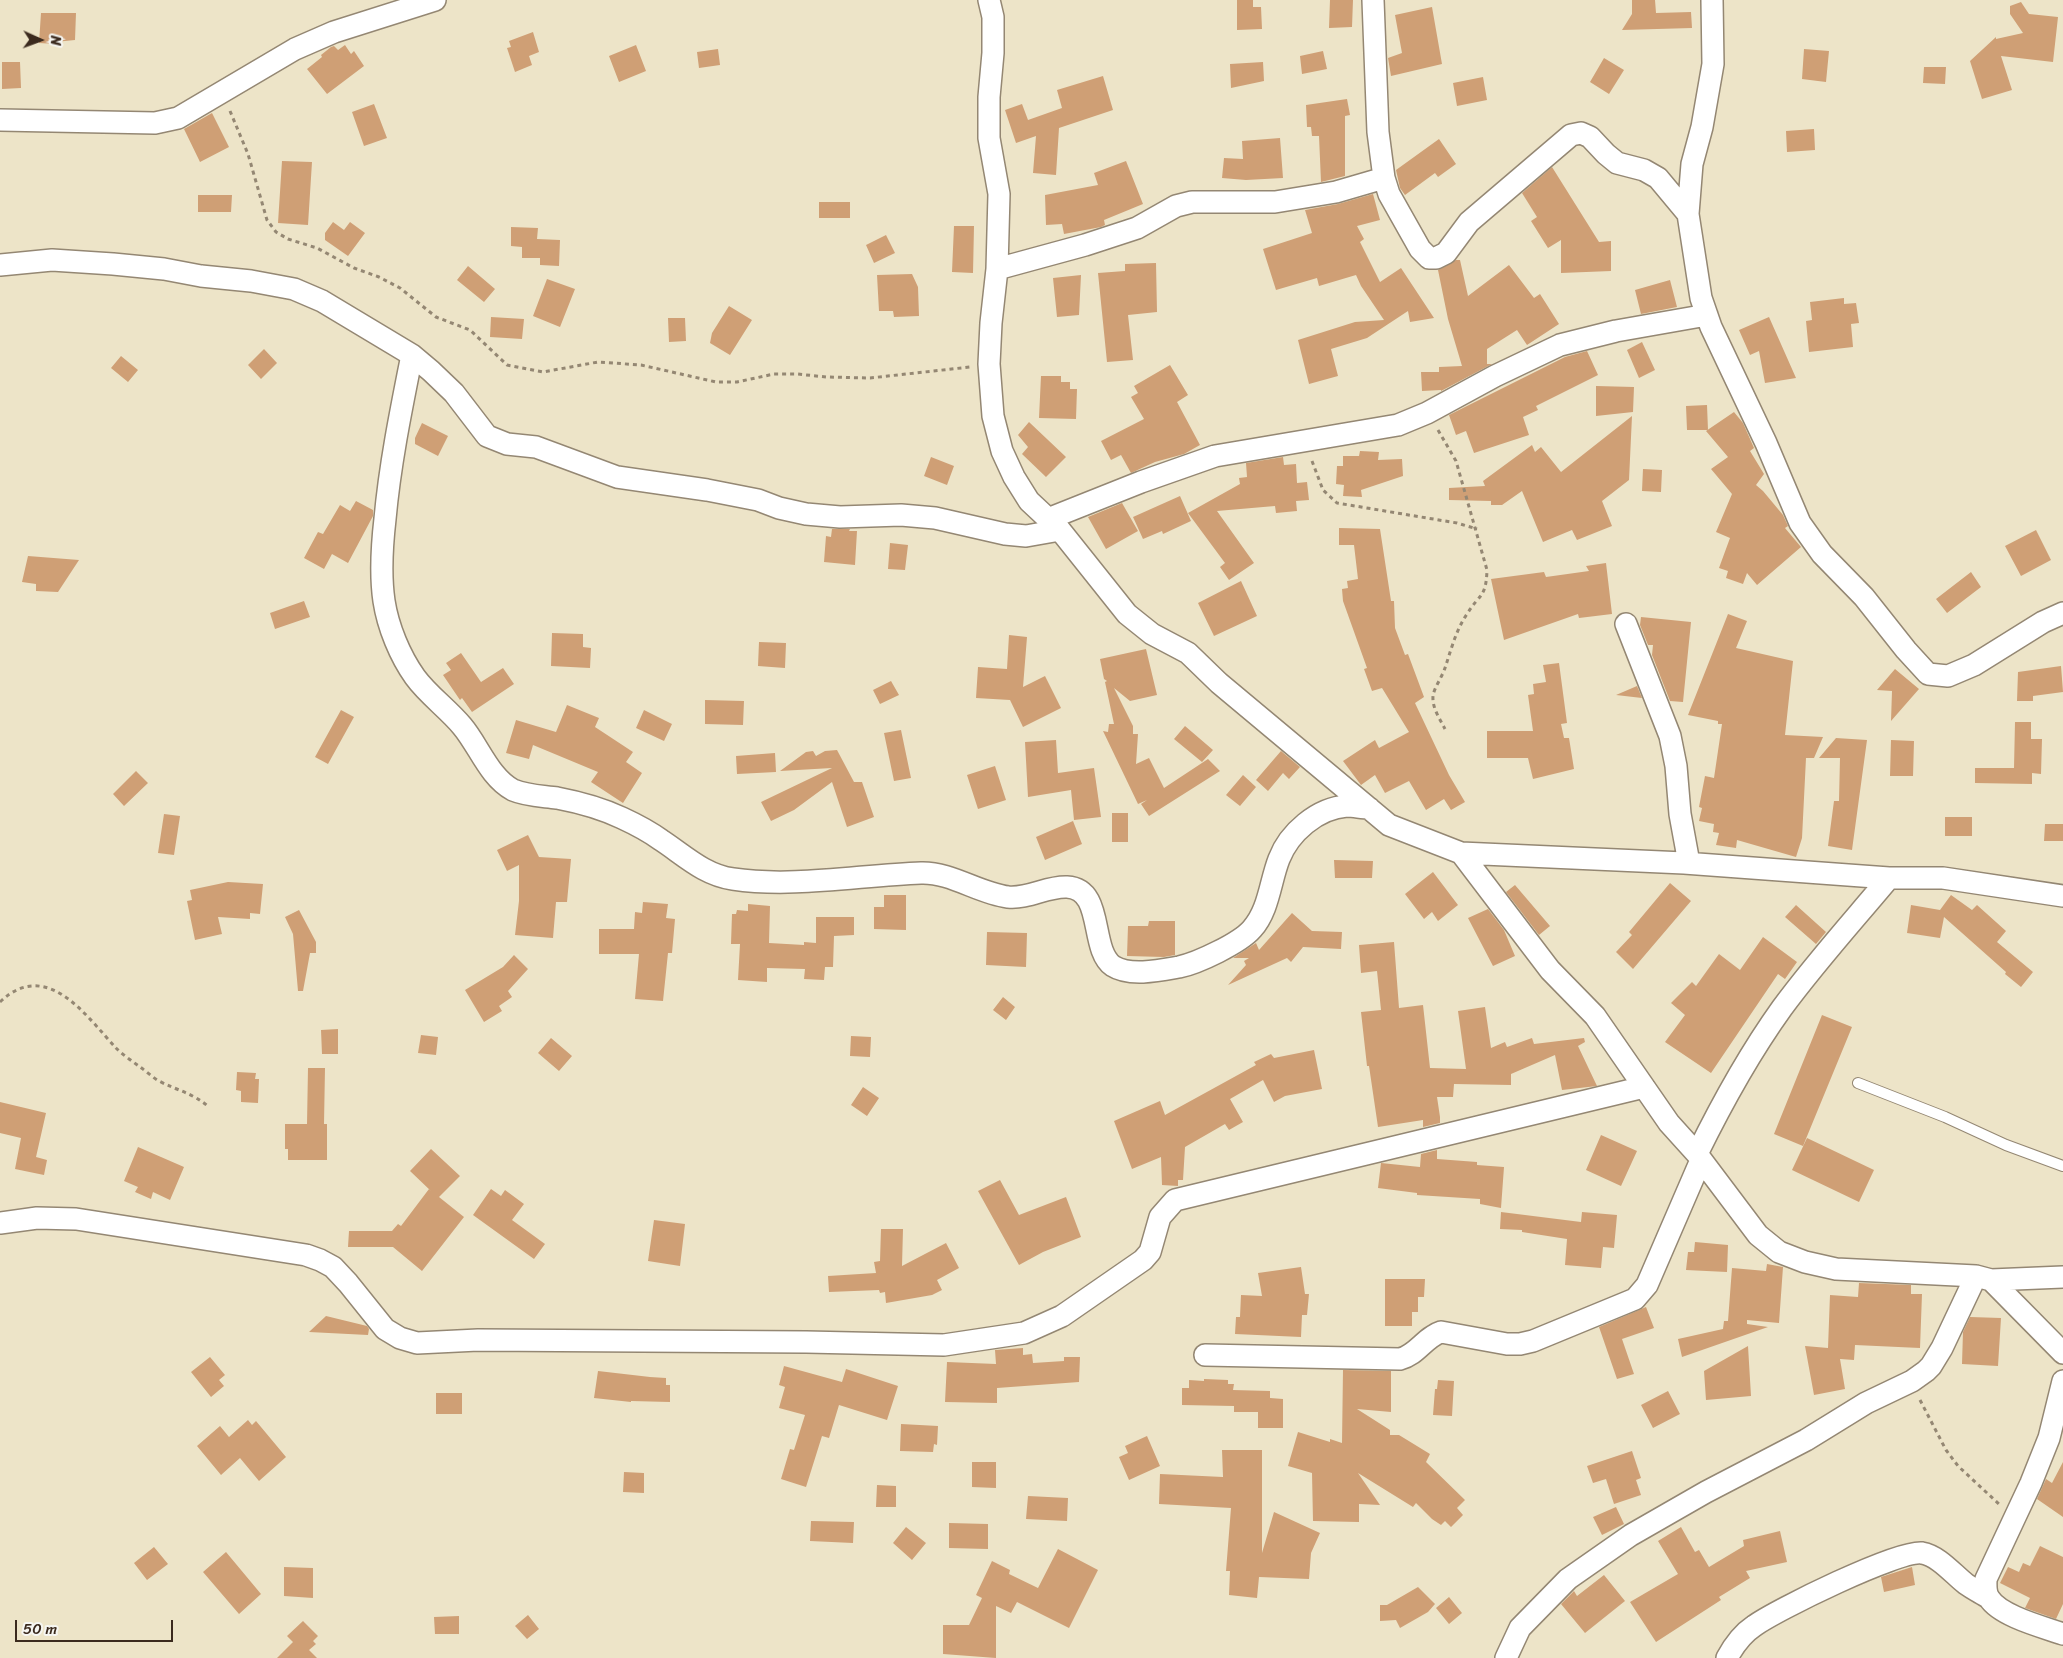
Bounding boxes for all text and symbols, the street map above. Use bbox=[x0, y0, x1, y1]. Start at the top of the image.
north arrow bbox=[15, 15, 65, 65]
text: N bbox=[43, 35, 68, 46]
scale bar bbox=[18, 1610, 175, 1642]
text: 50 m bbox=[23, 1616, 57, 1642]

